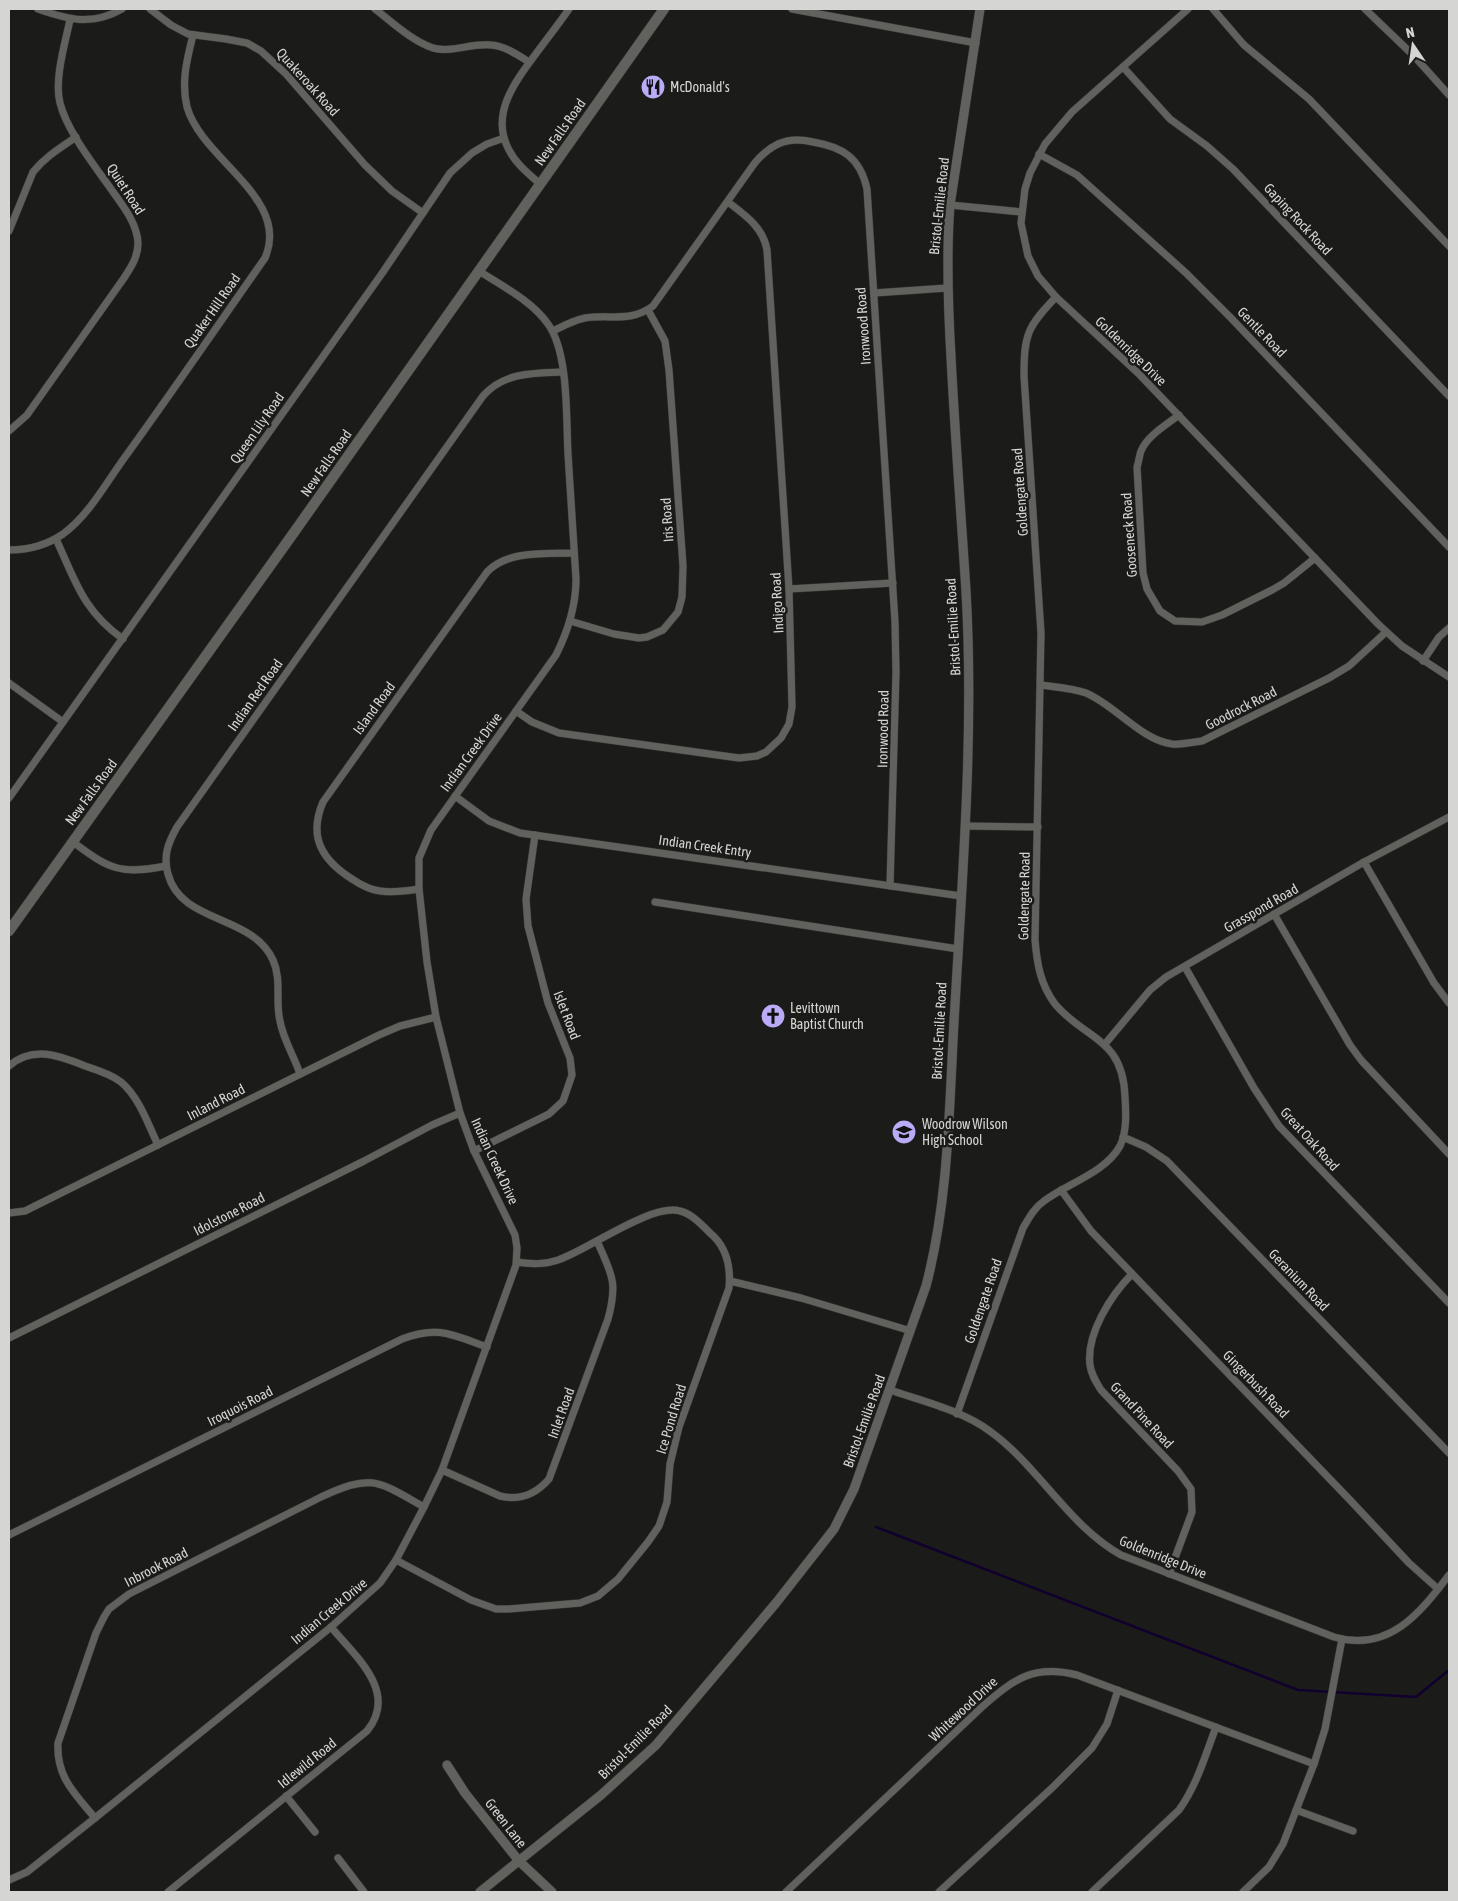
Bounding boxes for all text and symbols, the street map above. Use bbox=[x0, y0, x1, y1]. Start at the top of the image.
north arrow bbox=[1388, 20, 1438, 70]
text: N bbox=[1404, 24, 1416, 41]
street label: Quakeroak Road bbox=[273, 45, 343, 119]
restaurant icon: McDonald's bbox=[640, 74, 666, 100]
place label: McDonald's bbox=[670, 79, 730, 95]
street label: New Falls Road bbox=[531, 96, 589, 168]
street label: Bristol-Emilie Road bbox=[926, 157, 952, 255]
street label: Quiet Road bbox=[104, 161, 148, 217]
street label: Gaping Rock Road bbox=[1261, 180, 1335, 258]
street label: Quaker Hill Road bbox=[180, 271, 244, 351]
street label: Ironwood Road bbox=[852, 287, 874, 365]
street label: Gentle Road bbox=[1234, 304, 1290, 360]
street label: Goldenridge Drive bbox=[1092, 313, 1170, 389]
street label: Queen Lily Road bbox=[227, 389, 287, 467]
street label: New Falls Road bbox=[297, 427, 355, 499]
street label: Goldengate Road bbox=[1009, 447, 1031, 537]
street label: Gooseneck Road bbox=[1118, 492, 1140, 578]
street label: Iris Road bbox=[657, 497, 677, 543]
street label: Indigo Road bbox=[767, 572, 787, 634]
street label: Bristol-Emilie Road bbox=[942, 578, 964, 676]
street label: Indian Red Road bbox=[224, 656, 286, 734]
street label: Island Road bbox=[350, 679, 398, 737]
street label: Goodrock Road bbox=[1203, 683, 1279, 733]
street label: Ironwood Road bbox=[874, 690, 892, 768]
street label: Indian Creek Drive bbox=[437, 709, 505, 795]
street label: New Falls Road bbox=[62, 756, 120, 828]
street label: Indian Creek Entry bbox=[658, 832, 753, 860]
street label: Goldengate Road bbox=[1015, 852, 1033, 940]
street label: Grasspond Road bbox=[1221, 880, 1301, 936]
street label: Bristol-Emilie Road bbox=[928, 982, 950, 1080]
street label: Islet Road bbox=[550, 988, 584, 1042]
place label: Levittown Baptist Church bbox=[790, 1000, 864, 1032]
church icon: Levittown Baptist Church bbox=[760, 1003, 786, 1029]
street label: Inland Road bbox=[184, 1081, 248, 1123]
street label: Great Oak Road bbox=[1277, 1104, 1343, 1174]
street label: Indian Creek Drive bbox=[468, 1115, 522, 1207]
place label: Woodrow Wilson High School bbox=[922, 1116, 1008, 1148]
school or university icon: Woodrow Wilson High School bbox=[891, 1119, 917, 1145]
street label: Idolstone Road bbox=[191, 1189, 267, 1239]
street label: Geranium Road bbox=[1266, 1246, 1332, 1314]
street label: Goldengate Road bbox=[961, 1257, 1005, 1345]
street label: Gingerbush Road bbox=[1220, 1347, 1292, 1421]
street label: Bristol-Emilie Road bbox=[840, 1372, 888, 1470]
street label: Grand Pine Road bbox=[1107, 1379, 1177, 1451]
street label: Ice Pond Road bbox=[653, 1382, 689, 1456]
street label: Iroquois Road bbox=[205, 1383, 275, 1429]
street label: Inlet Road bbox=[544, 1385, 578, 1441]
street label: Goldenridge Drive bbox=[1117, 1532, 1209, 1582]
street label: Inbrook Road bbox=[122, 1544, 190, 1590]
street label: Indian Creek Drive bbox=[288, 1575, 370, 1647]
street label: Whitewood Drive bbox=[926, 1673, 1000, 1745]
street label: Bristol-Emilie Road bbox=[595, 1702, 675, 1782]
street label: Idlewild Road bbox=[275, 1735, 339, 1791]
street label: Green Lane bbox=[482, 1795, 530, 1851]

